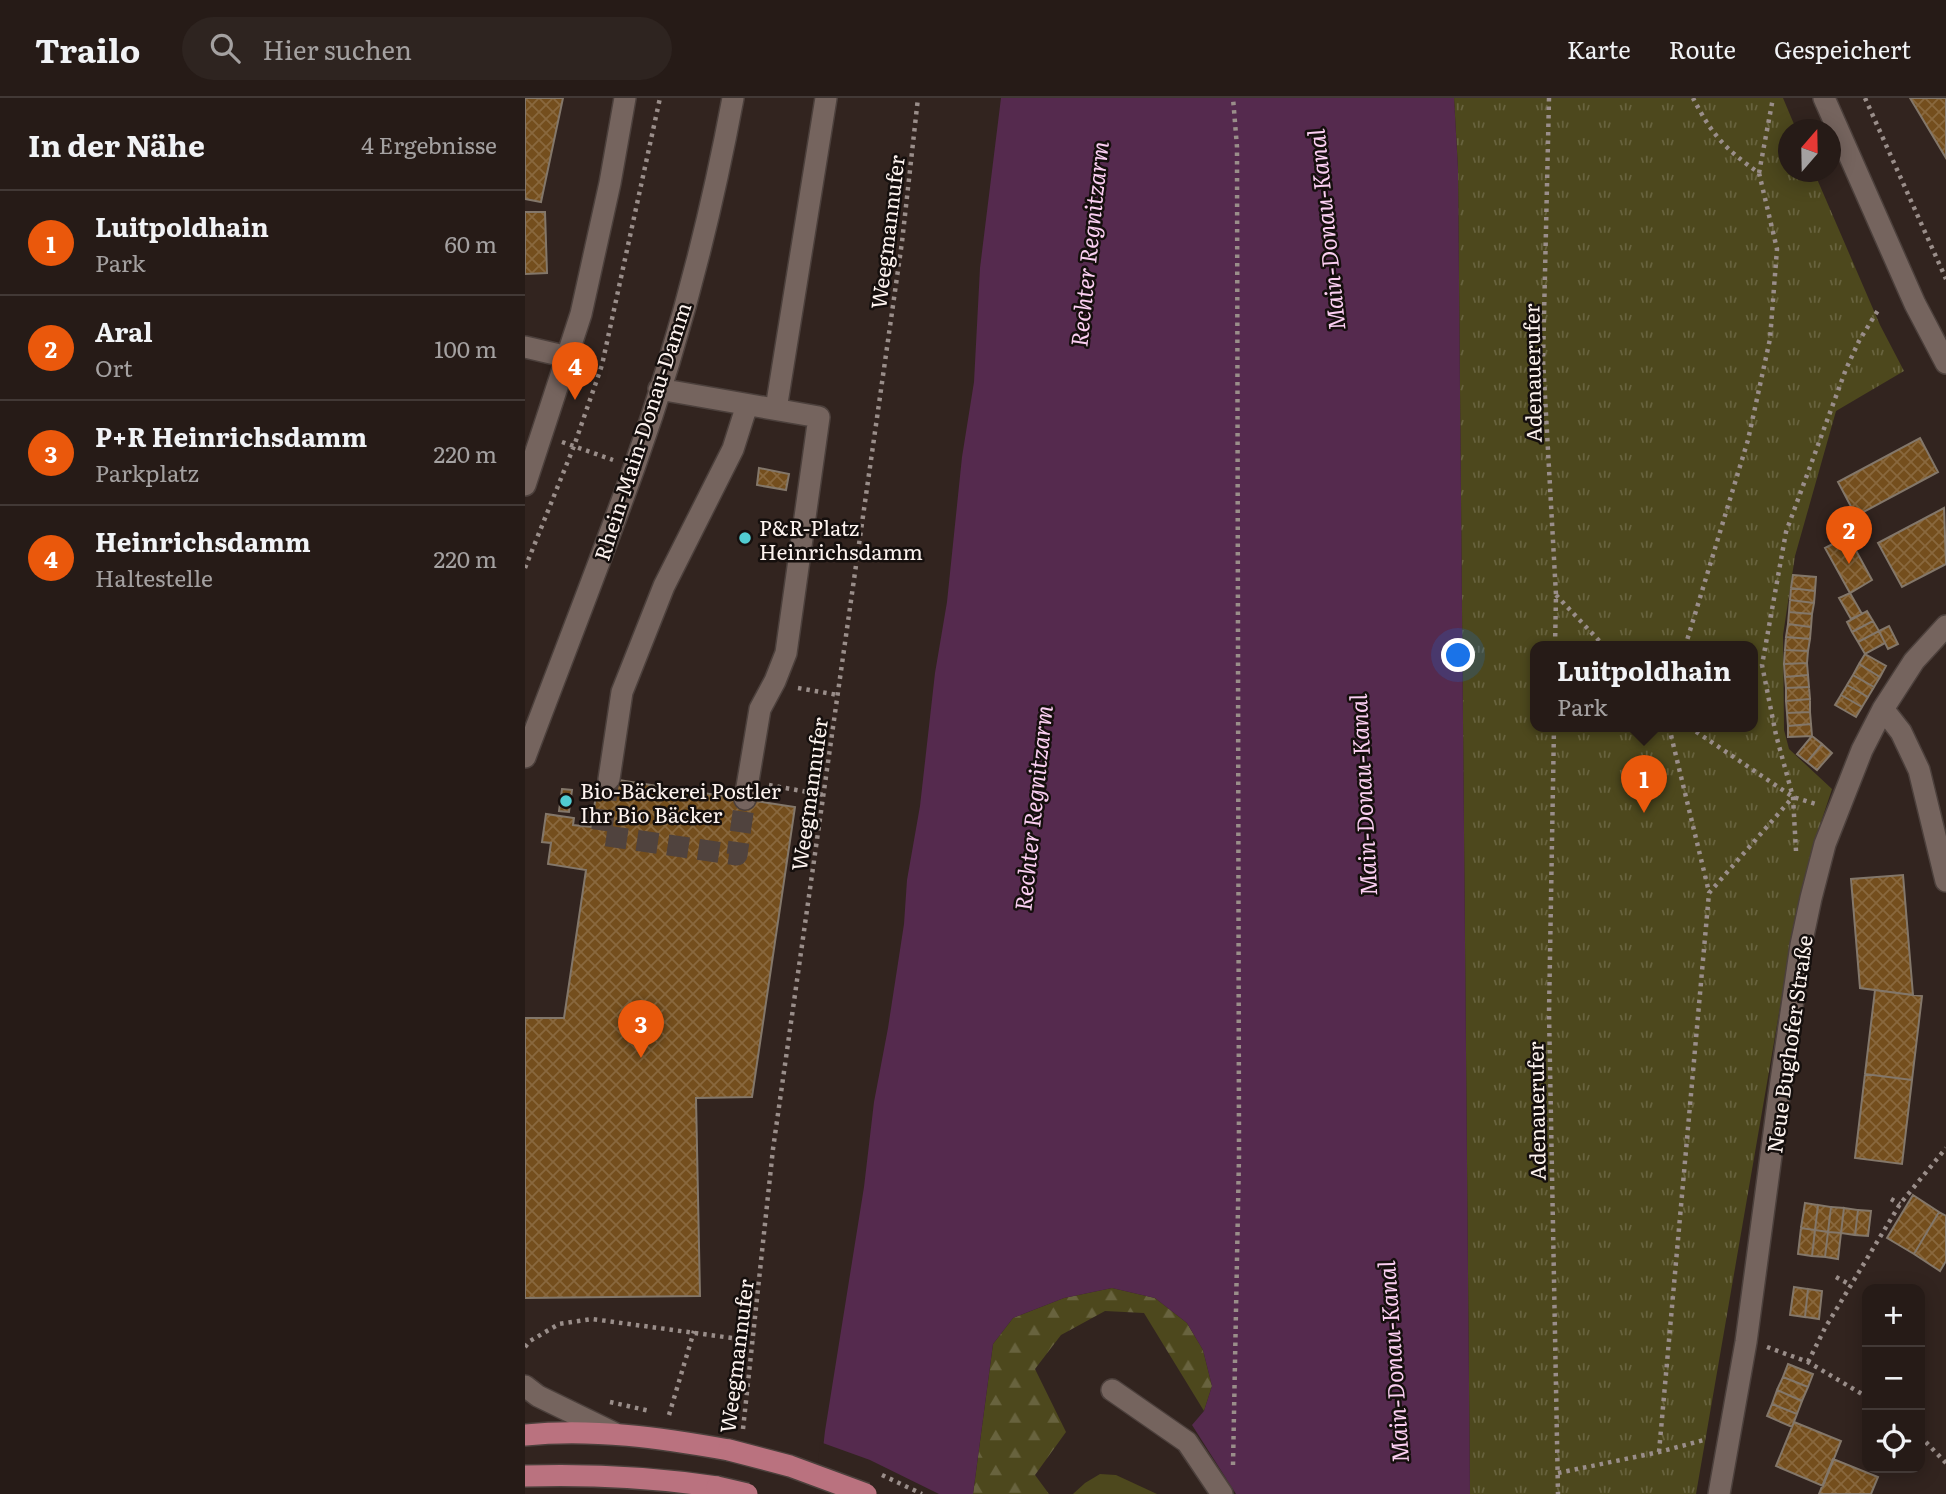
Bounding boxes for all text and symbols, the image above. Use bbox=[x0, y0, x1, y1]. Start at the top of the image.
search box bbox=[182, 17, 672, 80]
text: Trailo bbox=[35, 24, 140, 73]
icon: search bbox=[206, 29, 244, 67]
text: Hier suchen bbox=[262, 29, 412, 68]
text: Karte bbox=[1567, 31, 1631, 66]
text: Route bbox=[1669, 31, 1736, 66]
text: Gespeichert bbox=[1774, 31, 1911, 66]
north arrow bbox=[1778, 119, 1841, 182]
text: In der Nähe bbox=[28, 122, 205, 166]
text: 4 Ergebnisse bbox=[361, 127, 497, 161]
water label: Main-Donau-Kanal bbox=[1297, 127, 1352, 332]
water label: Rechter Regnitzarm bbox=[1060, 139, 1116, 349]
street label: Weegmannufer bbox=[861, 153, 911, 311]
text: Luitpoldhain bbox=[95, 206, 269, 245]
text: 1 bbox=[46, 226, 56, 260]
text: 60 m bbox=[444, 226, 497, 260]
text: Park bbox=[95, 245, 145, 279]
street label: Rhein-Main-Donau-Damm bbox=[585, 298, 697, 564]
street label: Adenauerufer bbox=[1514, 303, 1548, 443]
text: Aral bbox=[95, 311, 153, 350]
text: 2 bbox=[45, 331, 57, 365]
text: 100 m bbox=[434, 331, 497, 365]
pin: 4 bbox=[552, 342, 598, 400]
text: Ort bbox=[95, 350, 133, 384]
text: P+R Heinrichsdamm bbox=[95, 416, 367, 455]
text: 3 bbox=[45, 436, 57, 470]
text: 220 m bbox=[433, 436, 497, 470]
text: Parkplatz bbox=[95, 455, 199, 489]
pin: 2 bbox=[1826, 506, 1872, 564]
place label: P&R-Platz Heinrichsdamm bbox=[759, 511, 923, 566]
text: Heinrichsdamm bbox=[95, 521, 311, 560]
marker: P&R-Platz Heinrichsdamm bbox=[737, 530, 753, 546]
text: 4 bbox=[44, 541, 58, 575]
text: 220 m bbox=[433, 541, 497, 575]
text: Haltestelle bbox=[95, 560, 213, 594]
your location bbox=[1441, 638, 1475, 672]
popup bbox=[1530, 641, 1758, 732]
text: Luitpoldhain bbox=[1557, 650, 1731, 689]
text: Park bbox=[1557, 689, 1607, 723]
water label: Main-Donau-Kanal bbox=[1340, 693, 1384, 897]
water label: Rechter Regnitzarm bbox=[1004, 703, 1060, 913]
street label: Weegmannufer bbox=[782, 715, 834, 873]
pin: 1 bbox=[1621, 755, 1667, 813]
place label: Bio-Bäckerei Postler Ihr Bio Bäcker bbox=[580, 774, 781, 829]
marker: Bio-Bäckerei Postler Ihr Bio Bäcker bbox=[558, 793, 574, 809]
street label: Neue Bughofer Straße bbox=[1757, 933, 1819, 1155]
pin: 3 bbox=[618, 1000, 664, 1058]
street label: Adenauerufer bbox=[1518, 1041, 1552, 1181]
water label: Main-Donau-Kanal bbox=[1368, 1259, 1416, 1464]
street label: Weegmannufer bbox=[710, 1277, 760, 1435]
map controls bbox=[1862, 1284, 1925, 1473]
button: + bbox=[1862, 1284, 1925, 1347]
button: − bbox=[1862, 1347, 1925, 1410]
button: locate bbox=[1862, 1410, 1925, 1473]

